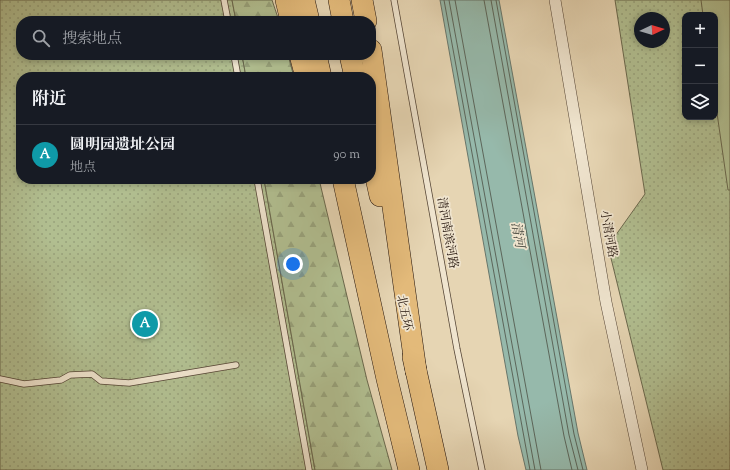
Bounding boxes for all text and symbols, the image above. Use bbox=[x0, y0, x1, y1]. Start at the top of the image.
north arrow bbox=[634, 12, 670, 48]
map controls bbox=[682, 12, 718, 120]
button: + bbox=[682, 12, 718, 48]
search box bbox=[16, 16, 376, 60]
icon: search bbox=[30, 27, 52, 49]
text: 搜索地点 bbox=[62, 29, 122, 50]
button: − bbox=[682, 48, 718, 84]
button: layers bbox=[682, 84, 718, 120]
text: 附近 bbox=[32, 88, 66, 112]
text: 圆明园遗址公园 bbox=[70, 135, 175, 156]
text: A bbox=[40, 146, 50, 164]
text: 90 m bbox=[333, 146, 360, 164]
text: 地点 bbox=[70, 159, 96, 177]
street label: 清河南滨河路 bbox=[432, 196, 462, 270]
street label: 小清河路 bbox=[595, 209, 621, 259]
water label: 清河 bbox=[506, 221, 528, 251]
your location bbox=[283, 254, 303, 274]
street label: 北五环 bbox=[391, 294, 417, 332]
pin: A bbox=[132, 309, 158, 339]

